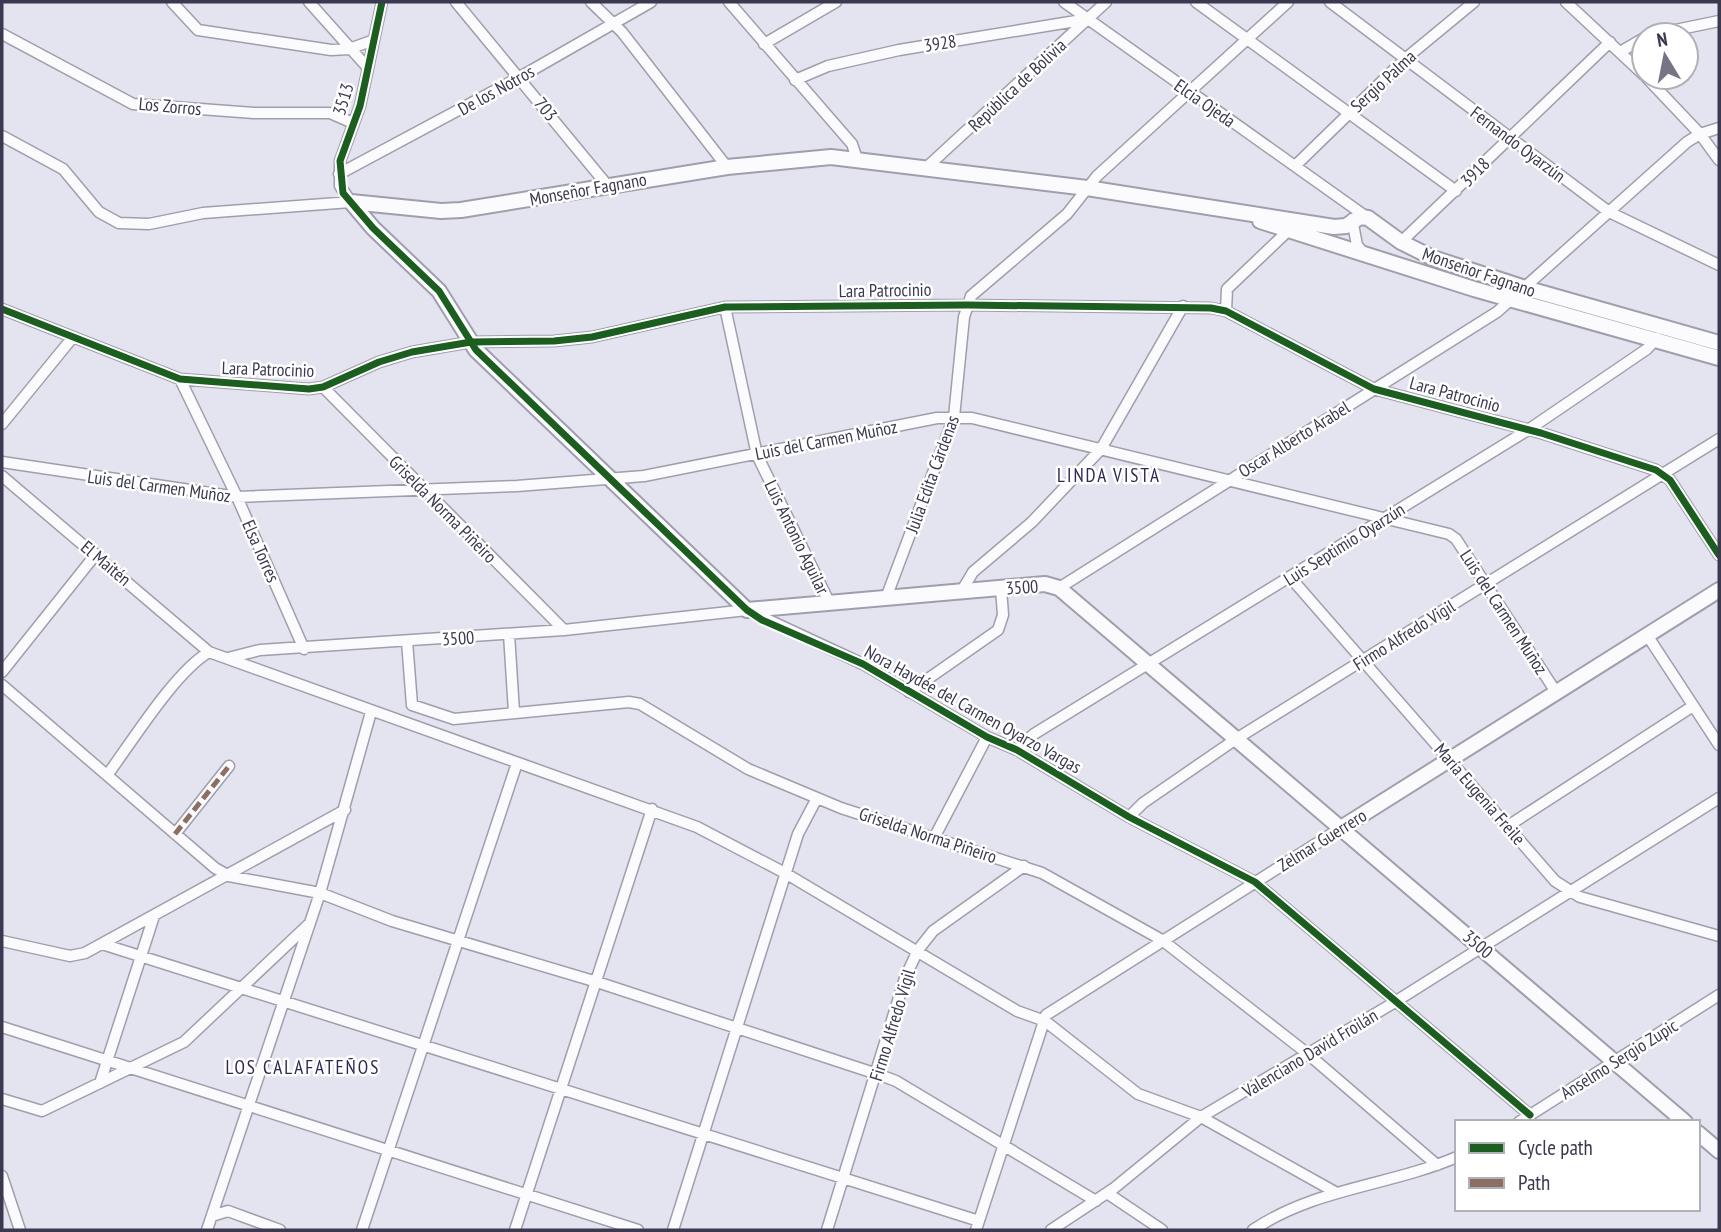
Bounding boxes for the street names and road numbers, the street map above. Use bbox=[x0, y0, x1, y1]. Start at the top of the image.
street label: 3928 bbox=[922, 29, 958, 57]
street label: República de Bolivia bbox=[963, 34, 1071, 136]
street label: Sergio Palma bbox=[1345, 45, 1421, 117]
street label: De los Notros bbox=[454, 60, 538, 120]
street label: Elcia Ojeda bbox=[1170, 74, 1240, 132]
street label: 3513 bbox=[327, 80, 359, 118]
street label: Los Zorros bbox=[138, 92, 202, 120]
street label: 703 bbox=[529, 92, 563, 126]
street label: Fernando Oyarzún bbox=[1466, 101, 1570, 187]
street label: 3918 bbox=[1455, 152, 1495, 192]
street label: Monseñor Fagnano bbox=[528, 167, 648, 211]
street label: Monseñor Fagnano bbox=[1419, 242, 1539, 302]
street label: Lara Patrocinio bbox=[838, 278, 932, 302]
street label: Lara Patrocinio bbox=[221, 356, 315, 382]
street label: Lara Patrocinio bbox=[1407, 371, 1503, 417]
street label: Oscar Alberto Arabel bbox=[1234, 395, 1355, 482]
street label: Julia Edita Cárdenas bbox=[900, 412, 964, 537]
street label: Luis del Carmen Muñoz bbox=[753, 415, 899, 465]
street label: Griselda Norma Piñeiro bbox=[384, 450, 502, 568]
street label: Luis del Carmen Muñoz bbox=[86, 465, 232, 507]
street label: Luis Antonio Aguilar bbox=[759, 476, 835, 598]
street label: Luis Septimio Oyarzún bbox=[1279, 498, 1409, 590]
street label: Elsa Torres bbox=[237, 516, 285, 586]
street label: El Maitén bbox=[76, 535, 136, 591]
street label: Luis del Carmen Muñoz bbox=[1455, 545, 1553, 679]
street label: 3500 bbox=[1005, 574, 1039, 600]
street label: Firmo Alfredo Vigil bbox=[1349, 594, 1460, 675]
street label: 3500 bbox=[441, 625, 475, 651]
street label: Nora Haydée del Carmen Oyarzo Vargas bbox=[861, 640, 1085, 778]
street label: María Eugenia Freile bbox=[1430, 738, 1530, 850]
street label: Griselda Norma Piñeiro bbox=[856, 802, 1000, 868]
street label: Zelmar Guerrero bbox=[1273, 803, 1371, 876]
street label: 3500 bbox=[1458, 925, 1498, 963]
street label: Firmo Alfredo Vigil bbox=[864, 965, 920, 1084]
street label: Valenciano David Froilán bbox=[1237, 1004, 1382, 1103]
street label: Anselmo Sergio Zupic bbox=[1556, 1013, 1682, 1104]

